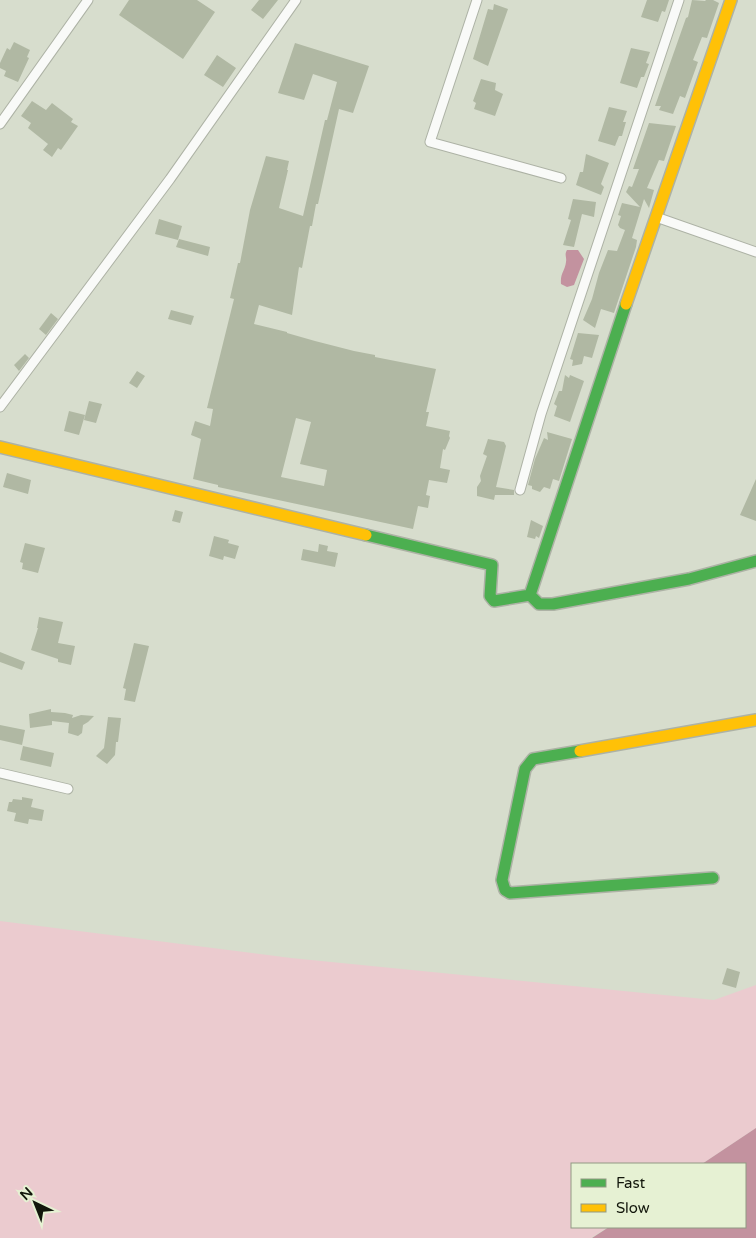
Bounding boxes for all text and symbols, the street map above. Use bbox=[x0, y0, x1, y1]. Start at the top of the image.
legend bbox=[571, 1163, 746, 1228]
text: Fast bbox=[616, 1174, 646, 1192]
north arrow bbox=[10, 1178, 60, 1228]
text: N bbox=[17, 1184, 36, 1204]
text: Slow bbox=[616, 1199, 650, 1217]

